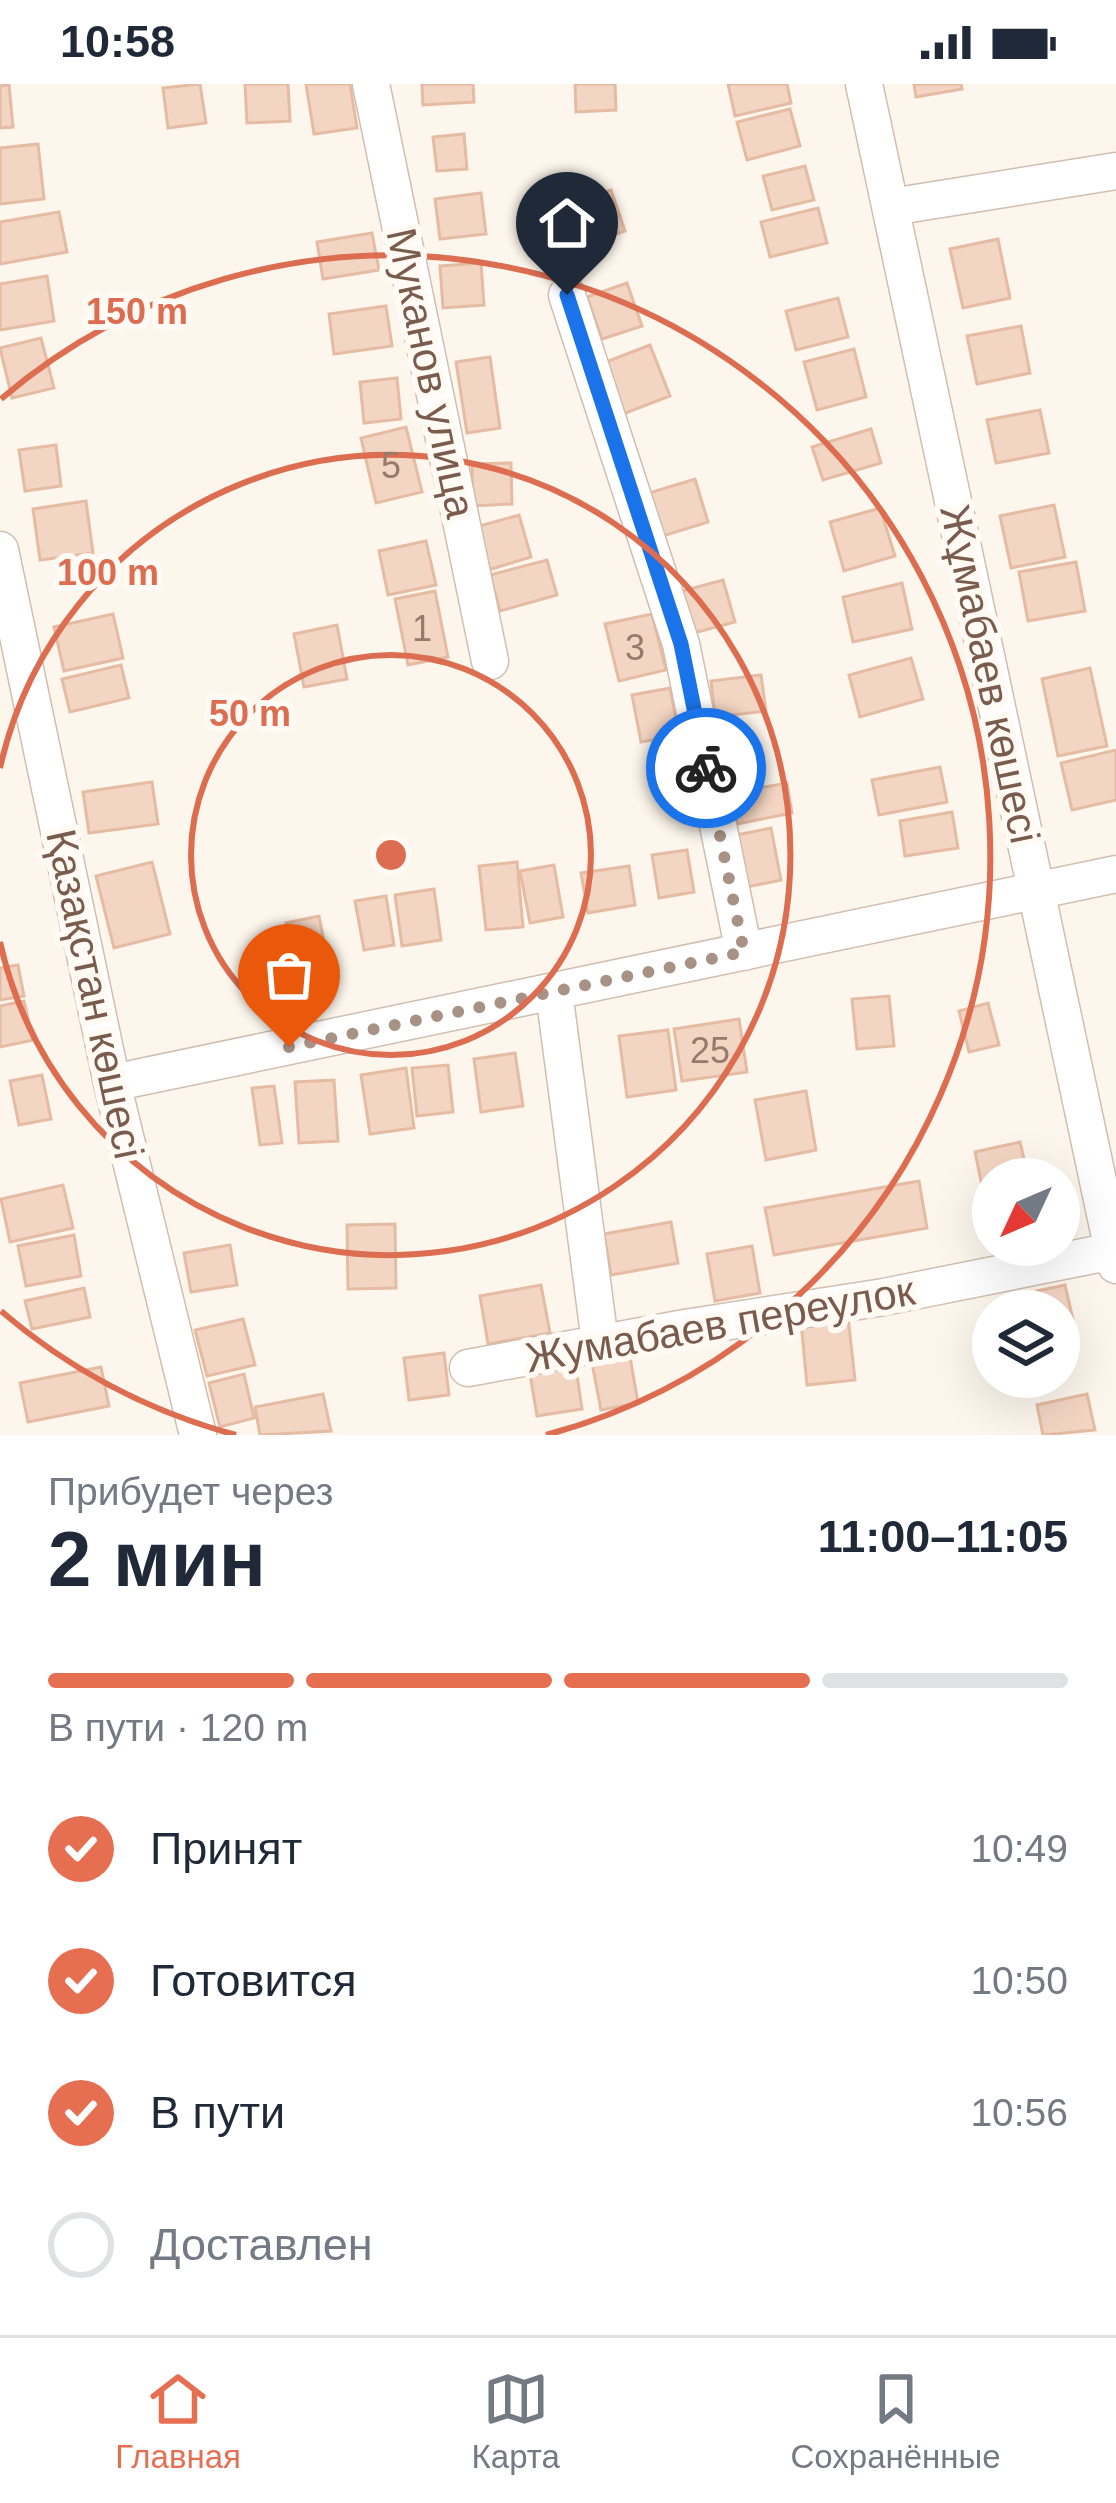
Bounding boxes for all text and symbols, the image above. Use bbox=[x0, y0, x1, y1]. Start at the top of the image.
text: 10:58 bbox=[60, 16, 175, 67]
pin bbox=[516, 172, 618, 295]
icon: home bbox=[534, 190, 600, 256]
street label: Муканов улица bbox=[377, 224, 485, 523]
text: 150 m bbox=[86, 291, 188, 332]
house number: 5 bbox=[381, 445, 401, 486]
street label: Жұмабаев көшесі bbox=[931, 500, 1049, 848]
text: 100 m bbox=[57, 552, 159, 593]
house number: 1 bbox=[412, 608, 432, 649]
house number: 3 bbox=[625, 627, 645, 668]
text: 50 m bbox=[209, 693, 291, 734]
courier bbox=[646, 708, 766, 828]
icon: bike bbox=[673, 735, 739, 801]
street label: Қазақстан көшесі bbox=[37, 825, 153, 1163]
centre of rings bbox=[370, 834, 412, 876]
pin bbox=[238, 924, 340, 1047]
icon: bag bbox=[256, 942, 322, 1008]
house number: 25 bbox=[690, 1030, 730, 1071]
north arrow bbox=[972, 1158, 1080, 1266]
map controls bbox=[972, 1158, 1080, 1398]
street label: Жумабаев переулок bbox=[522, 1267, 919, 1381]
button: layers bbox=[972, 1290, 1080, 1398]
text: Прибудет через bbox=[48, 1470, 333, 1513]
text: 11:00–11:05 bbox=[818, 1511, 1068, 1562]
text: 2 мин bbox=[48, 1515, 266, 1603]
text: В пути · 120 m bbox=[48, 1706, 308, 1749]
icon: check bbox=[48, 1816, 114, 1882]
text: Принят bbox=[150, 1823, 302, 1874]
text: 10:49 bbox=[970, 1827, 1068, 1870]
icon: check bbox=[48, 1948, 114, 2014]
text: Готовится bbox=[150, 1955, 357, 2006]
text: 10:50 bbox=[970, 1959, 1068, 2002]
icon: check bbox=[48, 2080, 114, 2146]
text: В пути bbox=[150, 2087, 285, 2138]
text: 10:56 bbox=[970, 2091, 1068, 2134]
text: Доставлен bbox=[150, 2219, 373, 2270]
tab: Главная bbox=[115, 2366, 241, 2476]
tab: Карта bbox=[472, 2366, 560, 2476]
tab: Сохранённые bbox=[791, 2366, 1001, 2476]

